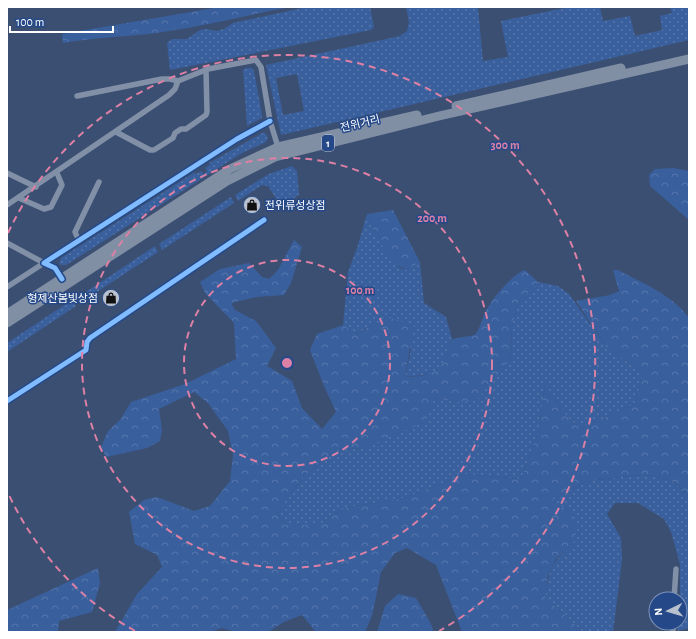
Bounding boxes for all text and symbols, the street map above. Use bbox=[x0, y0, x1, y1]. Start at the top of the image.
scale bar bbox=[10, 8, 113, 34]
text: 100 m bbox=[16, 16, 44, 28]
street label: 전위거리 bbox=[339, 113, 381, 134]
road number: 1 bbox=[322, 135, 334, 151]
text: 300 m bbox=[490, 139, 520, 151]
shop icon: 전위류성상점 bbox=[242, 195, 262, 215]
place label: 전위류성상점 bbox=[265, 200, 326, 211]
text: 200 m bbox=[417, 212, 447, 224]
text: 100 m bbox=[346, 284, 374, 296]
shop icon: 형제산봄빛상점 bbox=[101, 288, 121, 308]
place label: 형제산봄빛상점 bbox=[27, 293, 98, 304]
centre of rings bbox=[280, 356, 294, 370]
north arrow bbox=[648, 591, 688, 631]
text: N bbox=[653, 608, 664, 616]

